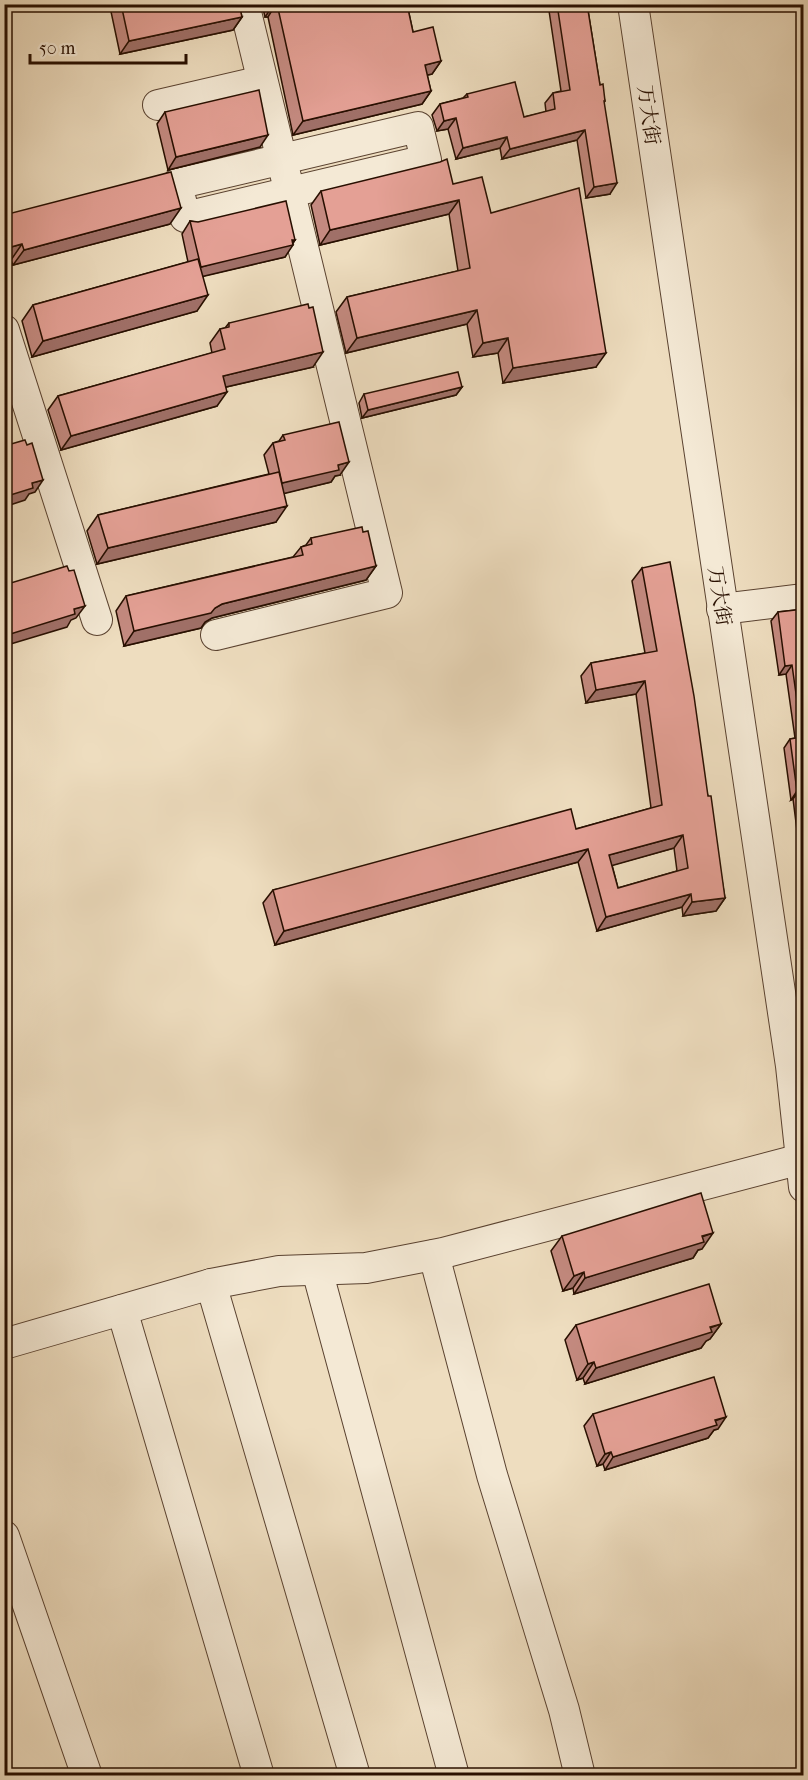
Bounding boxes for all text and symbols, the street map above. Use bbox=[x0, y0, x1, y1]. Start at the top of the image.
scale bar bbox=[30, 27, 186, 65]
text: 50 m bbox=[39, 38, 76, 59]
street label: 万大街 bbox=[633, 84, 664, 146]
street label: 万大街 bbox=[703, 565, 736, 628]

